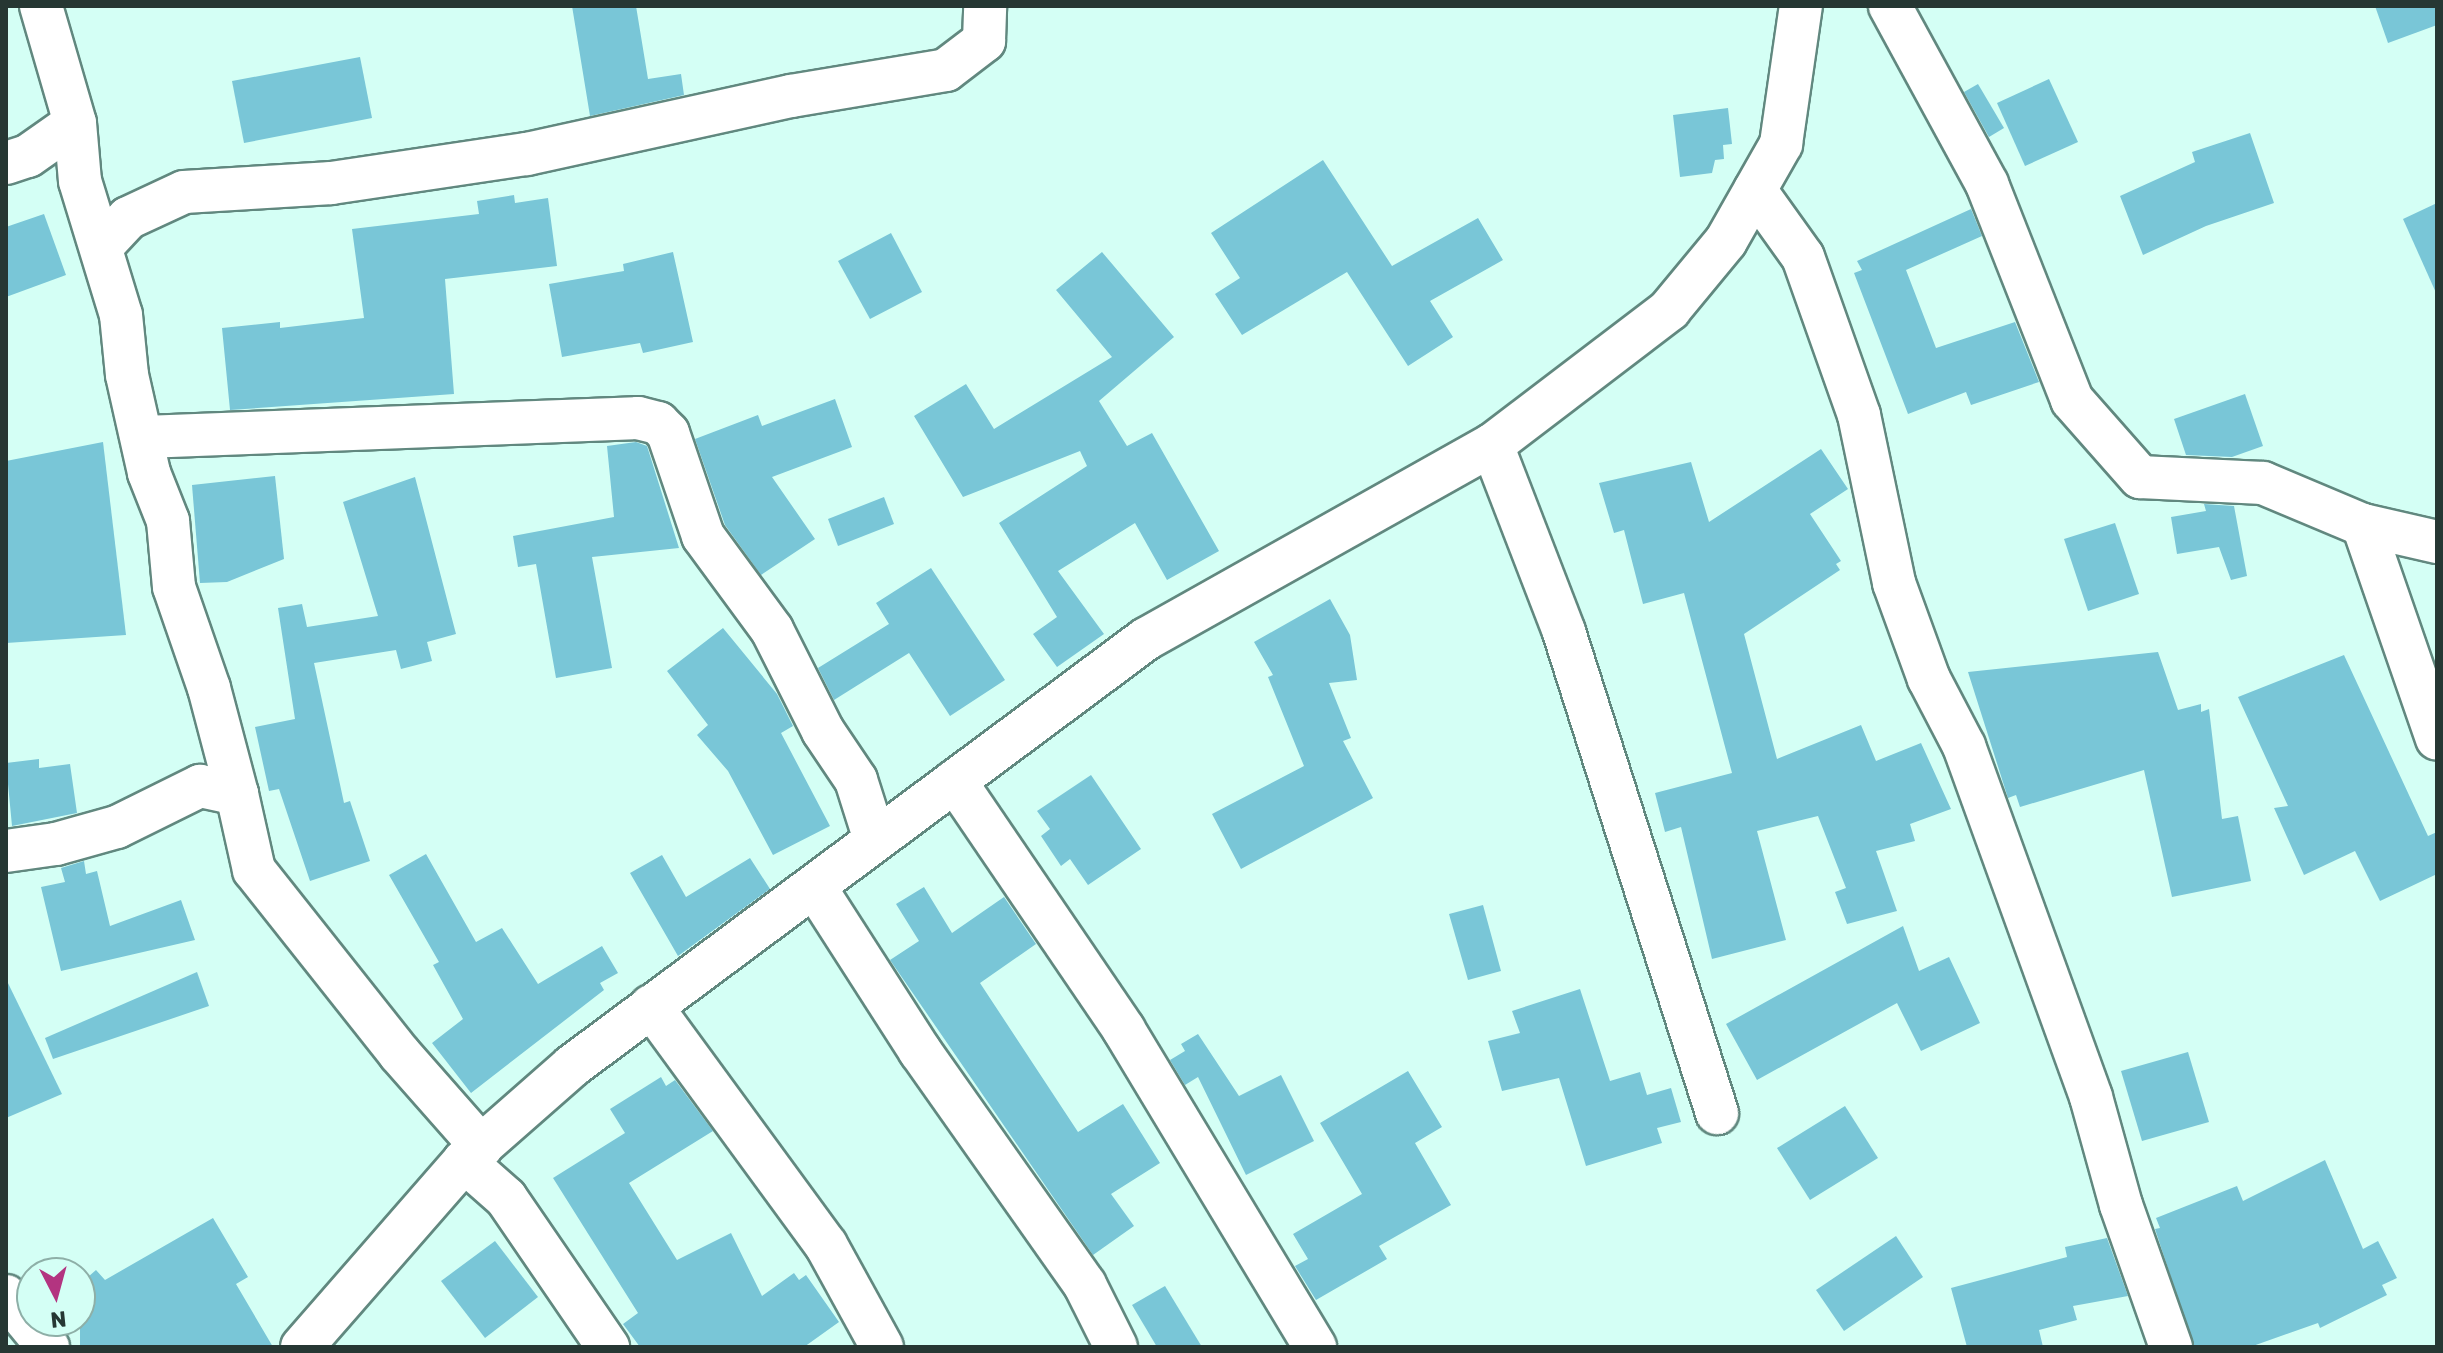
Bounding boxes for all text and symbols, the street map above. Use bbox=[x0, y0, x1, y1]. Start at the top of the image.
north arrow bbox=[16, 1257, 96, 1337]
text: N bbox=[49, 1305, 68, 1334]

